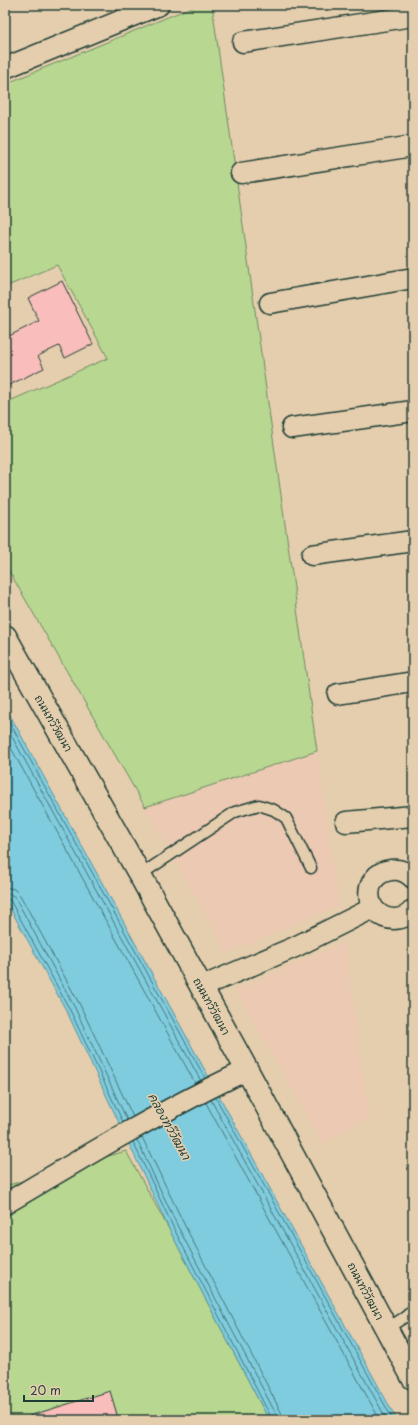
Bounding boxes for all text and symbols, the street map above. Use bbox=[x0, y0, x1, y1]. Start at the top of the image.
street label: ถนนทวีวัฒนา bbox=[31, 691, 77, 755]
street label: ถนนทวีวัฒนา bbox=[189, 974, 235, 1038]
water label: คลองทวีวัฒนา bbox=[144, 1089, 196, 1163]
street label: ถนนทวีวัฒนา bbox=[344, 1259, 388, 1323]
scale bar bbox=[24, 1377, 93, 1403]
text: 20 m bbox=[30, 1381, 61, 1399]

